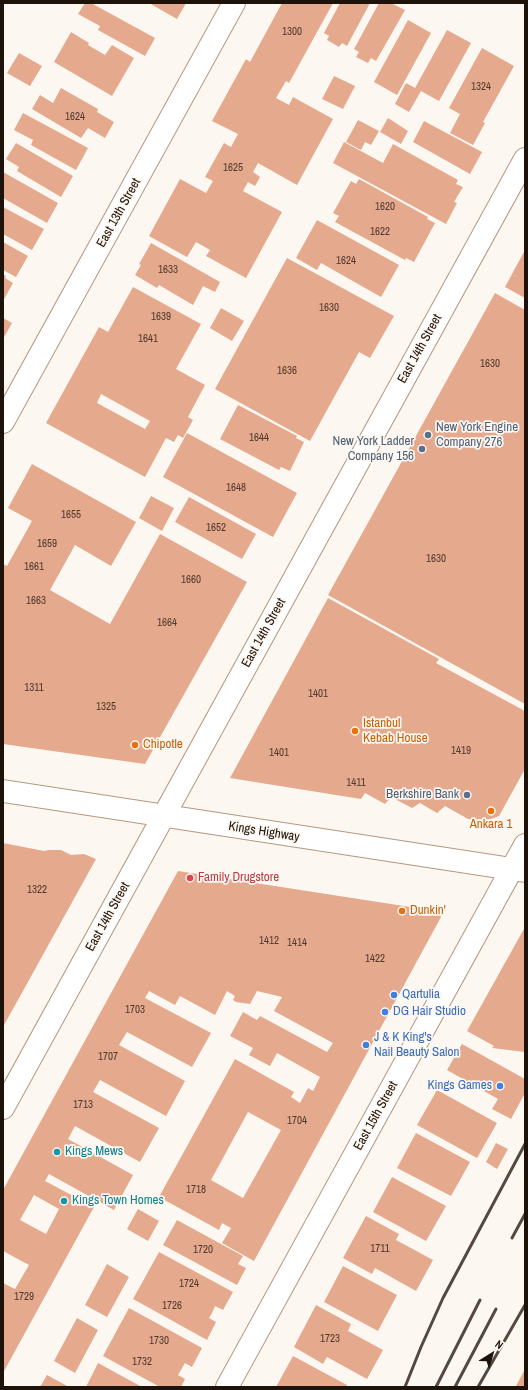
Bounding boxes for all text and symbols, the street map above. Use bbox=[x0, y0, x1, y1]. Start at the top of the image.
house number: 1300 bbox=[282, 25, 302, 39]
house number: 1324 bbox=[471, 80, 491, 94]
house number: 1624 bbox=[65, 110, 85, 124]
house number: 1625 bbox=[223, 161, 243, 175]
street label: East 13th Street bbox=[94, 176, 144, 250]
house number: 1620 bbox=[375, 200, 395, 214]
house number: 1622 bbox=[370, 225, 390, 239]
house number: 1624 bbox=[336, 254, 356, 268]
house number: 1633 bbox=[158, 263, 178, 277]
house number: 1630 bbox=[319, 301, 339, 315]
house number: 1639 bbox=[151, 310, 171, 324]
street label: East 14th Street bbox=[395, 312, 445, 386]
house number: 1641 bbox=[138, 332, 158, 346]
house number: 1630 bbox=[480, 357, 500, 371]
house number: 1636 bbox=[277, 364, 297, 378]
place label: New York Engine Company 276 bbox=[436, 420, 518, 451]
marker: New York Engine Company 276 bbox=[423, 430, 433, 440]
house number: 1644 bbox=[249, 431, 269, 445]
place label: New York Ladder Company 156 bbox=[332, 434, 414, 465]
marker: New York Ladder Company 156 bbox=[417, 444, 427, 454]
house number: 1648 bbox=[226, 481, 246, 495]
house number: 1655 bbox=[61, 508, 81, 522]
house number: 1652 bbox=[206, 521, 226, 535]
house number: 1659 bbox=[37, 537, 57, 551]
house number: 1630 bbox=[426, 552, 446, 566]
house number: 1661 bbox=[24, 560, 44, 574]
house number: 1660 bbox=[181, 573, 201, 587]
house number: 1663 bbox=[26, 594, 46, 608]
street label: East 14th Street bbox=[239, 596, 289, 670]
house number: 1664 bbox=[157, 616, 177, 630]
house number: 1311 bbox=[24, 681, 44, 695]
house number: 1401 bbox=[308, 687, 328, 701]
house number: 1325 bbox=[96, 700, 116, 714]
place label: Istanbul Kebab House bbox=[363, 716, 428, 747]
marker: Istanbul Kebab House bbox=[350, 726, 360, 736]
place label: Chipotle bbox=[143, 737, 183, 753]
marker: Chipotle bbox=[130, 740, 140, 750]
house number: 1419 bbox=[451, 744, 471, 758]
house number: 1401 bbox=[269, 746, 289, 760]
house number: 1411 bbox=[346, 776, 366, 790]
place label: Berkshire Bank bbox=[386, 787, 459, 803]
marker: Berkshire Bank bbox=[462, 790, 472, 800]
marker: Ankara 1 bbox=[486, 806, 496, 816]
place label: Ankara 1 bbox=[470, 817, 512, 833]
street label: Kings Highway bbox=[227, 819, 301, 845]
place label: Family Drugstore bbox=[198, 870, 279, 886]
marker: Family Drugstore bbox=[185, 873, 195, 883]
street label: East 14th Street bbox=[83, 880, 133, 954]
house number: 1322 bbox=[27, 883, 47, 897]
place label: Dunkin' bbox=[410, 903, 446, 919]
marker: Dunkin' bbox=[397, 906, 407, 916]
house number: 1412 bbox=[259, 934, 279, 948]
house number: 1414 bbox=[287, 936, 307, 950]
house number: 1422 bbox=[365, 952, 385, 966]
place label: Qartulia bbox=[402, 987, 440, 1003]
marker: Qartulia bbox=[389, 990, 399, 1000]
house number: 1703 bbox=[125, 1003, 145, 1017]
place label: DG Hair Studio bbox=[393, 1004, 466, 1020]
marker: DG Hair Studio bbox=[380, 1007, 390, 1017]
place label: J & K King's Nail Beauty Salon bbox=[374, 1030, 459, 1061]
marker: J & K King's Nail Beauty Salon bbox=[361, 1040, 371, 1050]
house number: 1707 bbox=[98, 1050, 118, 1064]
place label: Kings Games bbox=[427, 1078, 492, 1094]
street label: East 15th Street bbox=[351, 1079, 401, 1153]
marker: Kings Games bbox=[495, 1081, 505, 1091]
house number: 1713 bbox=[73, 1098, 93, 1112]
house number: 1704 bbox=[287, 1114, 307, 1128]
place label: Kings Mews bbox=[65, 1144, 123, 1160]
marker: Kings Mews bbox=[52, 1147, 62, 1157]
house number: 1718 bbox=[186, 1183, 206, 1197]
place label: Kings Town Homes bbox=[72, 1193, 164, 1209]
marker: Kings Town Homes bbox=[59, 1196, 69, 1206]
house number: 1711 bbox=[370, 1242, 390, 1256]
house number: 1720 bbox=[193, 1243, 213, 1257]
house number: 1724 bbox=[179, 1277, 199, 1291]
house number: 1729 bbox=[14, 1290, 34, 1304]
house number: 1726 bbox=[162, 1299, 182, 1313]
house number: 1723 bbox=[320, 1332, 340, 1346]
house number: 1730 bbox=[149, 1334, 169, 1348]
north arrow bbox=[472, 1334, 512, 1374]
text: N bbox=[492, 1337, 506, 1352]
house number: 1732 bbox=[132, 1355, 152, 1369]

